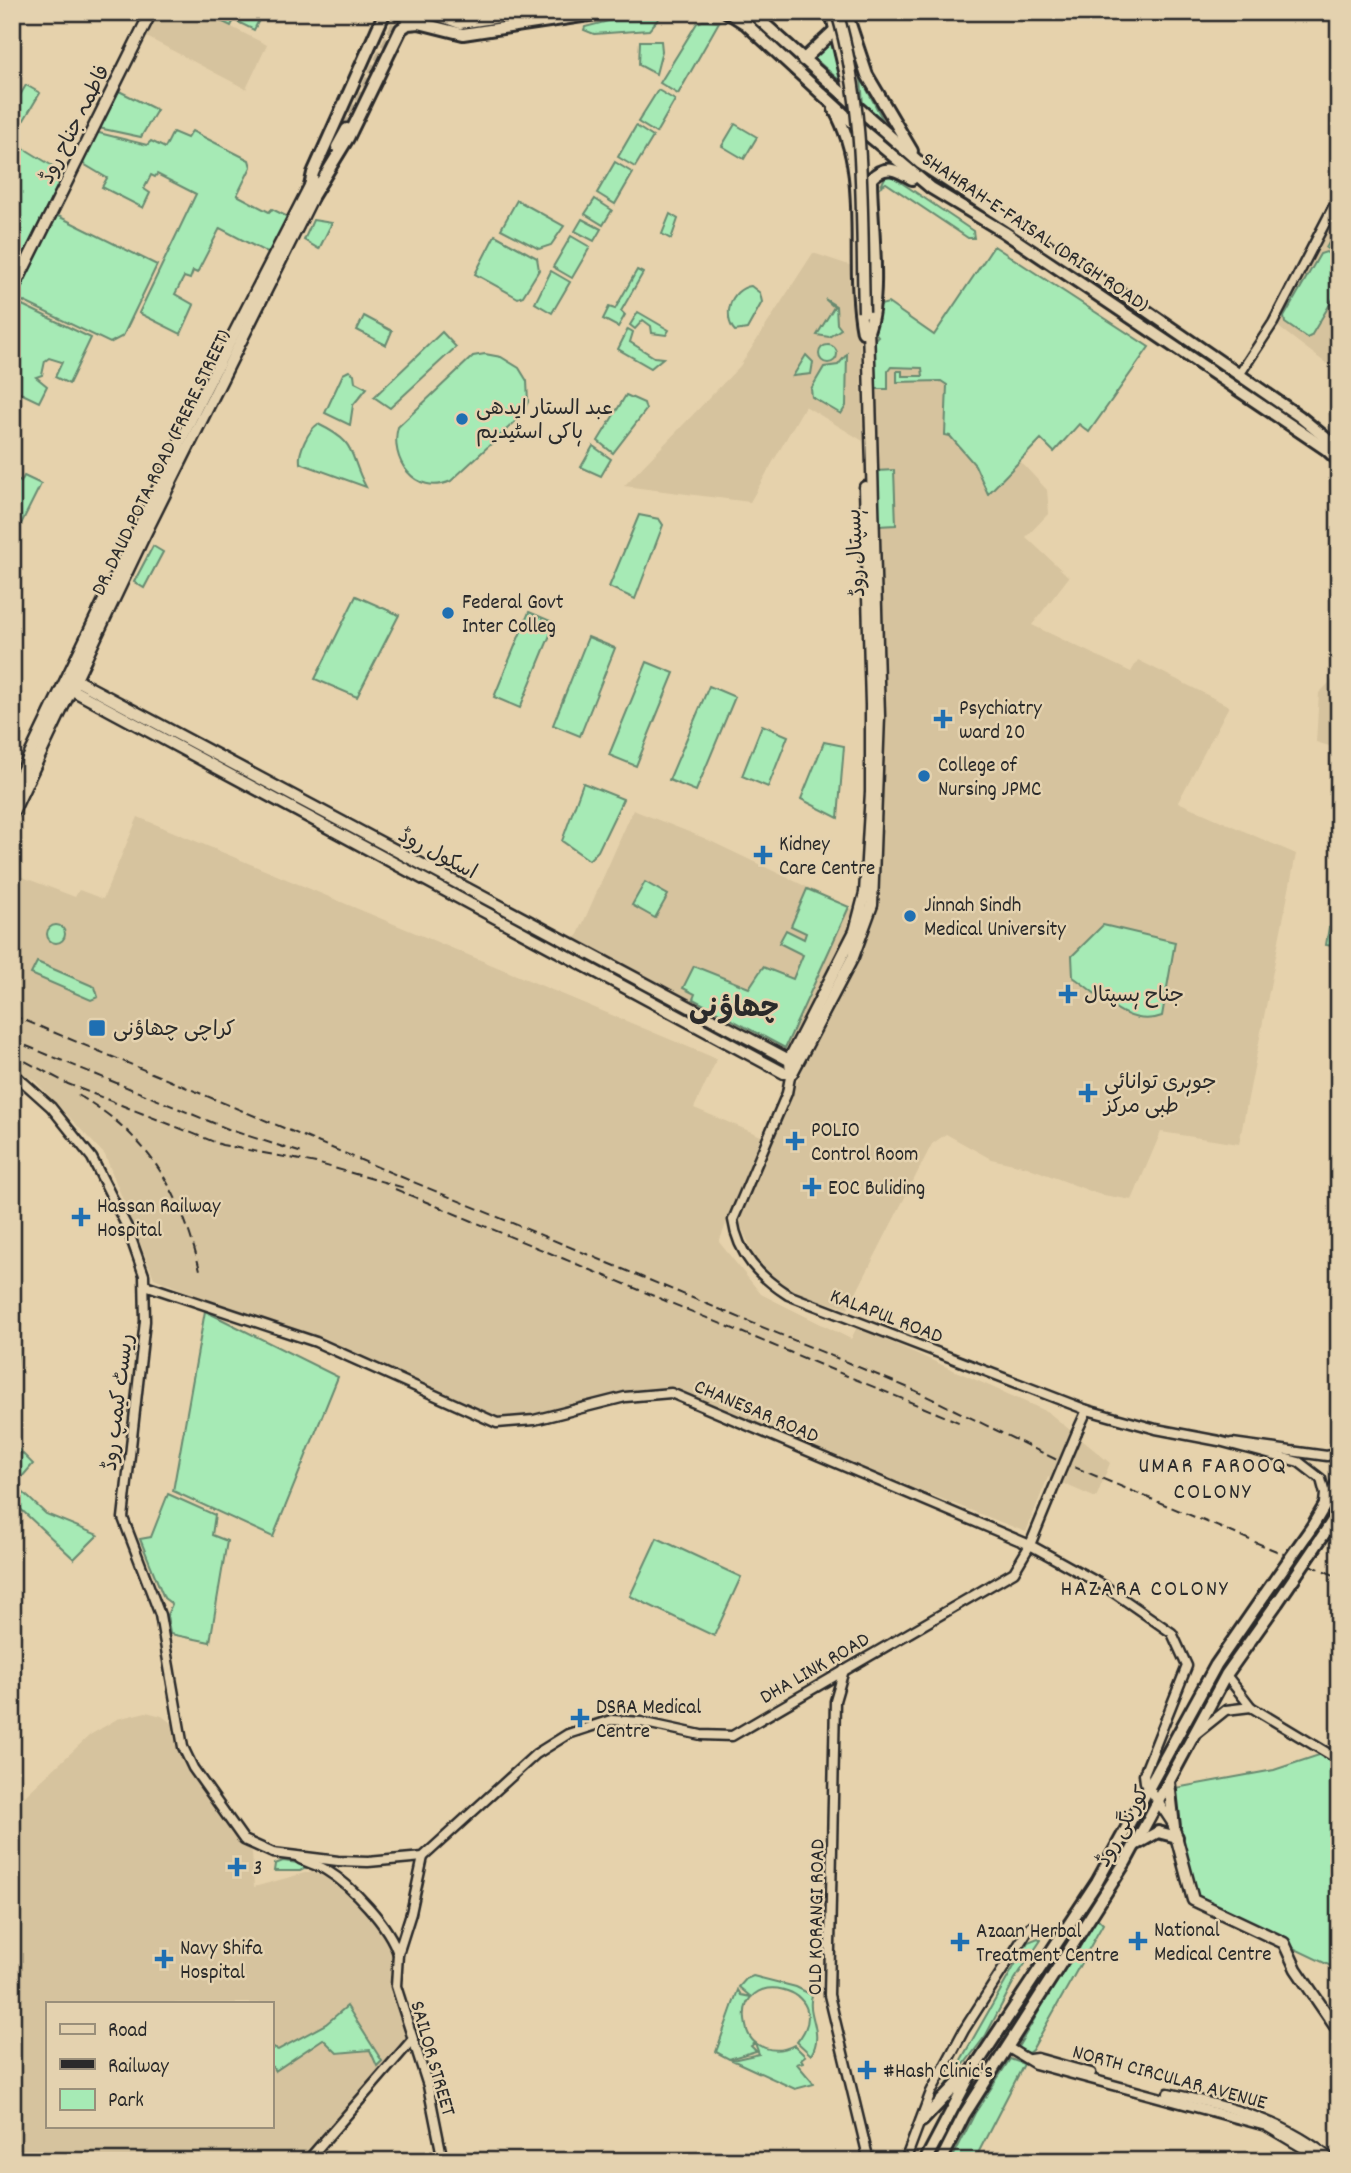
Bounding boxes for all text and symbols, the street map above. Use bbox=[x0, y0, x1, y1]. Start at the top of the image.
street label: فاطمہ جناح روڈ bbox=[34, 61, 120, 190]
street label: SHAHRAH-E-FAISAL (DRIGH ROAD) bbox=[914, 146, 1154, 321]
street label: DR. DAUD POTA ROAD (FRERE STREET) bbox=[85, 325, 240, 601]
place label: عبد الستار ایدھی ہاکی اسٹیدیم bbox=[476, 395, 613, 449]
marker: عبد الستار ایدھی ہاکی اسٹیدیم bbox=[454, 411, 470, 427]
street label: ہسپتال روڈ bbox=[841, 508, 875, 598]
place label: Federal Govt Inter Colleg bbox=[462, 589, 564, 643]
marker: Federal Govt Inter Colleg bbox=[440, 605, 456, 621]
place label: Psychiatry ward 20 bbox=[959, 695, 1042, 749]
marker: Psychiatry ward 20 bbox=[933, 709, 953, 729]
place label: College of Nursing JPMC bbox=[938, 752, 1041, 806]
marker: College of Nursing JPMC bbox=[916, 768, 932, 784]
street label: اسکول روڈ bbox=[392, 822, 481, 889]
place label: Kidney Care Centre bbox=[779, 831, 875, 885]
marker: Kidney Care Centre bbox=[753, 845, 773, 865]
place label: Jinnah Sindh Medical University bbox=[924, 892, 1066, 946]
marker: Jinnah Sindh Medical University bbox=[902, 908, 918, 924]
place label: جناح ہسپتال bbox=[1084, 982, 1184, 1012]
marker: جناح ہسپتال bbox=[1058, 984, 1078, 1004]
district label: چھاؤنی bbox=[689, 991, 779, 1031]
place label: کراچی چھاؤنی bbox=[113, 1016, 236, 1046]
marker: کراچی چھاؤنی bbox=[87, 1018, 107, 1038]
place label: جوہری توانائی طبی مرکز bbox=[1102, 1069, 1217, 1123]
marker: جوہری توانائی طبی مرکز bbox=[1078, 1083, 1098, 1103]
place label: POLIO Control Room bbox=[811, 1117, 918, 1171]
marker: POLIO Control Room bbox=[785, 1131, 805, 1151]
place label: EOC Buliding bbox=[828, 1175, 925, 1205]
marker: EOC Buliding bbox=[802, 1177, 822, 1197]
place label: Hassan Railway Hospital bbox=[97, 1193, 221, 1247]
marker: Hassan Railway Hospital bbox=[71, 1207, 91, 1227]
street label: KALAPUL ROAD bbox=[825, 1282, 947, 1353]
street label: ریسٹ کیمپ روڈ bbox=[97, 1332, 143, 1473]
street label: CHANESAR ROAD bbox=[689, 1373, 823, 1453]
district label: UMAR FAROOQ COLONY bbox=[1138, 1451, 1288, 1510]
district label: HAZARA COLONY bbox=[1060, 1574, 1230, 1607]
street label: DHA LINK ROAD bbox=[755, 1626, 876, 1713]
place label: DSRA Medical Centre bbox=[596, 1694, 701, 1748]
marker: DSRA Medical Centre bbox=[570, 1708, 590, 1728]
street label: کورنگی روڈ bbox=[1090, 1781, 1159, 1873]
street label: OLD KORANGI ROAD bbox=[802, 1838, 834, 1996]
place label: 3 bbox=[253, 1855, 262, 1885]
marker: 3 bbox=[227, 1857, 247, 1877]
place label: National Medical Centre bbox=[1154, 1917, 1271, 1971]
place label: Azaan Herbal Treatment Centre bbox=[976, 1918, 1119, 1972]
marker: National Medical Centre bbox=[1128, 1931, 1148, 1951]
marker: Azaan Herbal Treatment Centre bbox=[950, 1932, 970, 1952]
place label: Navy Shifa Hospital bbox=[180, 1935, 263, 1989]
marker: Navy Shifa Hospital bbox=[154, 1949, 174, 1969]
street label: SAILOR STREET bbox=[400, 1998, 462, 2120]
legend bbox=[46, 2002, 273, 2128]
text: Road bbox=[108, 2017, 147, 2047]
street label: NORTH CIRCULAR AVENUE bbox=[1069, 2038, 1270, 2119]
text: Railway bbox=[108, 2053, 169, 2083]
place label: #Hash Clinic's bbox=[883, 2058, 993, 2088]
marker: #Hash Clinic's bbox=[857, 2060, 877, 2080]
text: Park bbox=[108, 2087, 144, 2117]

